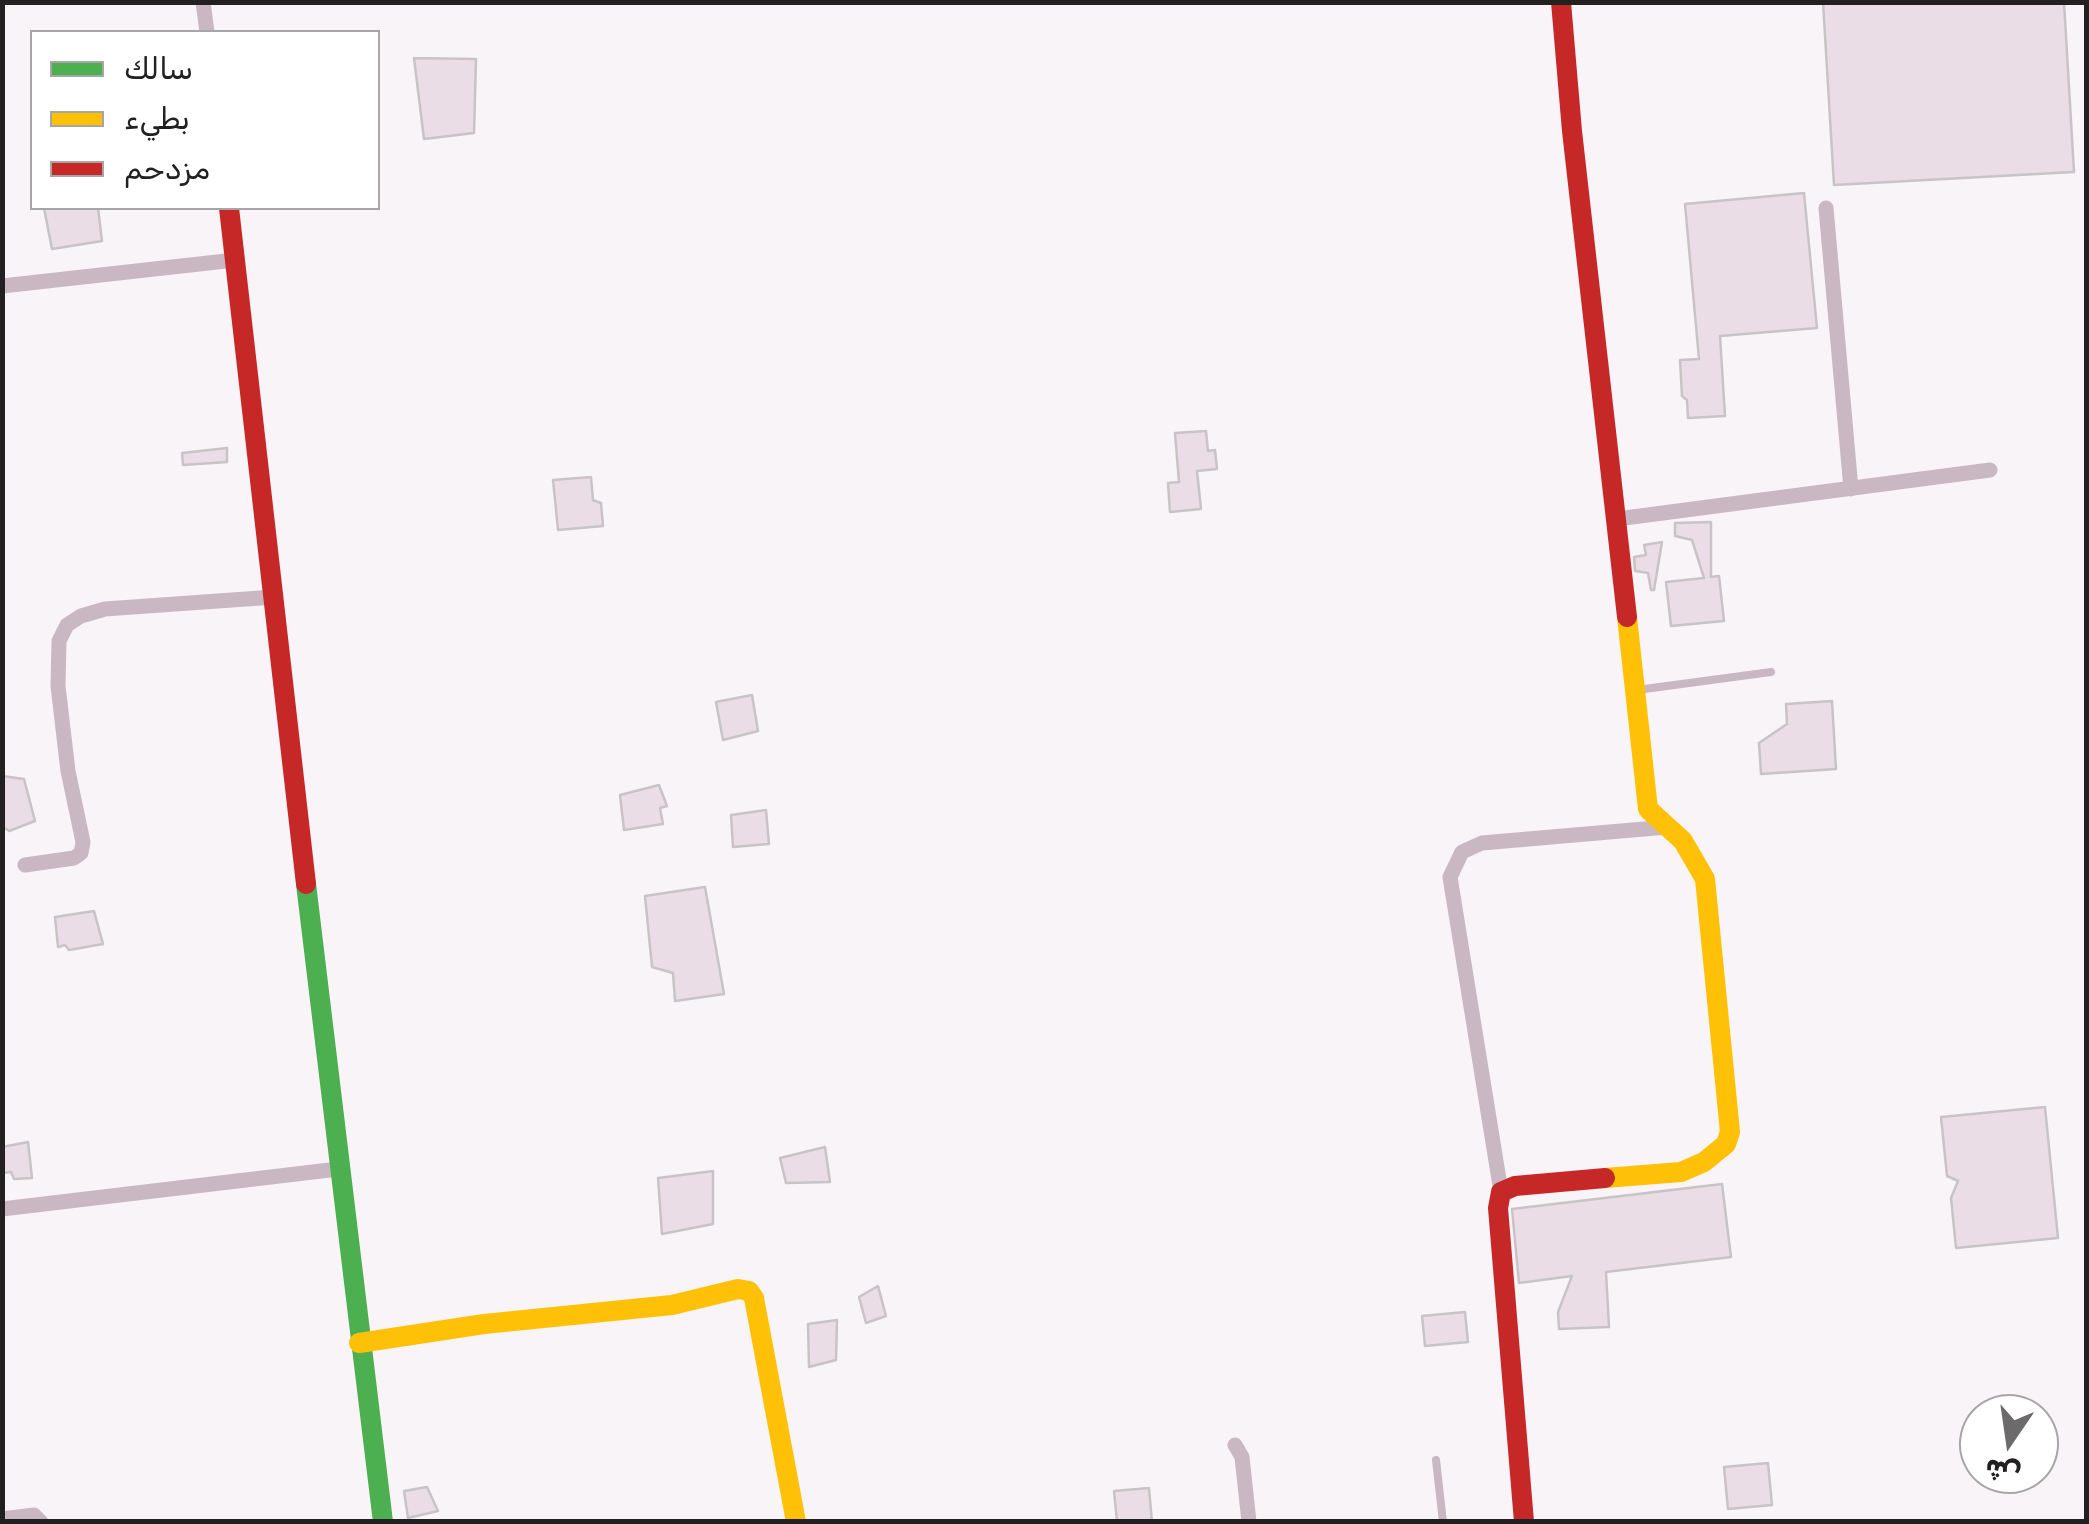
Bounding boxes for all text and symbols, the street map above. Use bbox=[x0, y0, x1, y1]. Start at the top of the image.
legend bbox=[30, 30, 380, 210]
text: سالك bbox=[124, 51, 193, 87]
text: بطيء bbox=[124, 101, 190, 137]
text: مزدحم bbox=[124, 151, 210, 187]
north arrow bbox=[1959, 1394, 2059, 1494]
text: ش bbox=[1982, 1452, 2024, 1492]

